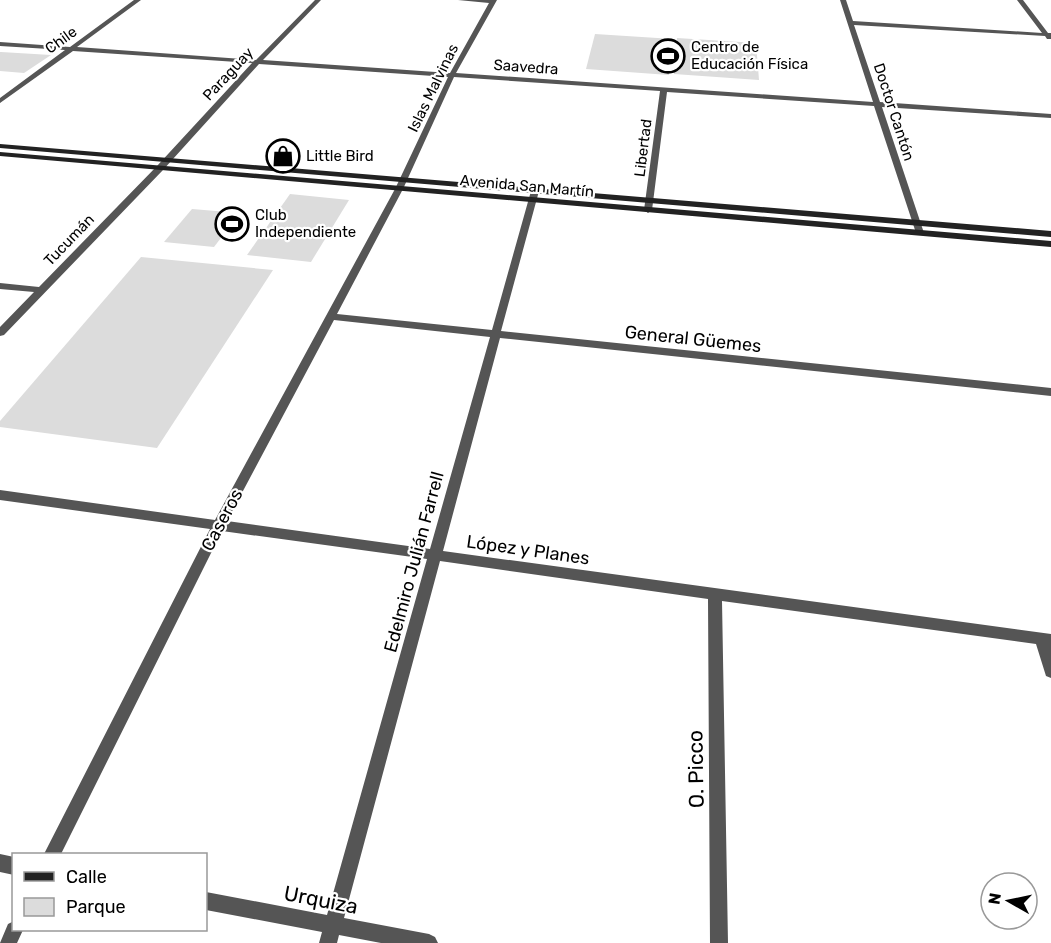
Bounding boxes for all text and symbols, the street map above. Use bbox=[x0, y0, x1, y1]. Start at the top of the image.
street label: Chile bbox=[42, 22, 80, 58]
sports icon: Centro de Educación Física bbox=[650, 38, 686, 74]
place label: Centro de Educación Física bbox=[691, 38, 808, 73]
street label: Islas Malvinas bbox=[404, 41, 462, 135]
street label: Paraguay bbox=[199, 44, 257, 104]
street label: Saavedra bbox=[493, 56, 559, 78]
street label: Doctor Cantón bbox=[870, 61, 918, 163]
street label: Libertad bbox=[631, 118, 655, 178]
shop icon: Little Bird bbox=[265, 138, 301, 174]
place label: Little Bird bbox=[306, 147, 374, 165]
street label: Avenida San Martín bbox=[459, 171, 595, 201]
sports icon: Club Independiente bbox=[214, 206, 250, 242]
place label: Club Independiente bbox=[255, 206, 356, 241]
street label: Tucumán bbox=[40, 211, 98, 269]
street label: General Güemes bbox=[624, 321, 762, 357]
street label: Edelmiro Julián Farrell bbox=[379, 469, 449, 655]
street label: Caseros bbox=[196, 485, 248, 555]
street label: López y Planes bbox=[465, 530, 591, 570]
street label: O. Picco bbox=[682, 730, 709, 808]
legend bbox=[12, 853, 207, 931]
text: Calle bbox=[66, 866, 107, 888]
north arrow bbox=[979, 871, 1039, 931]
street label: Urquiza bbox=[282, 880, 360, 919]
text: N bbox=[984, 892, 1005, 906]
text: Parque bbox=[66, 896, 126, 918]

